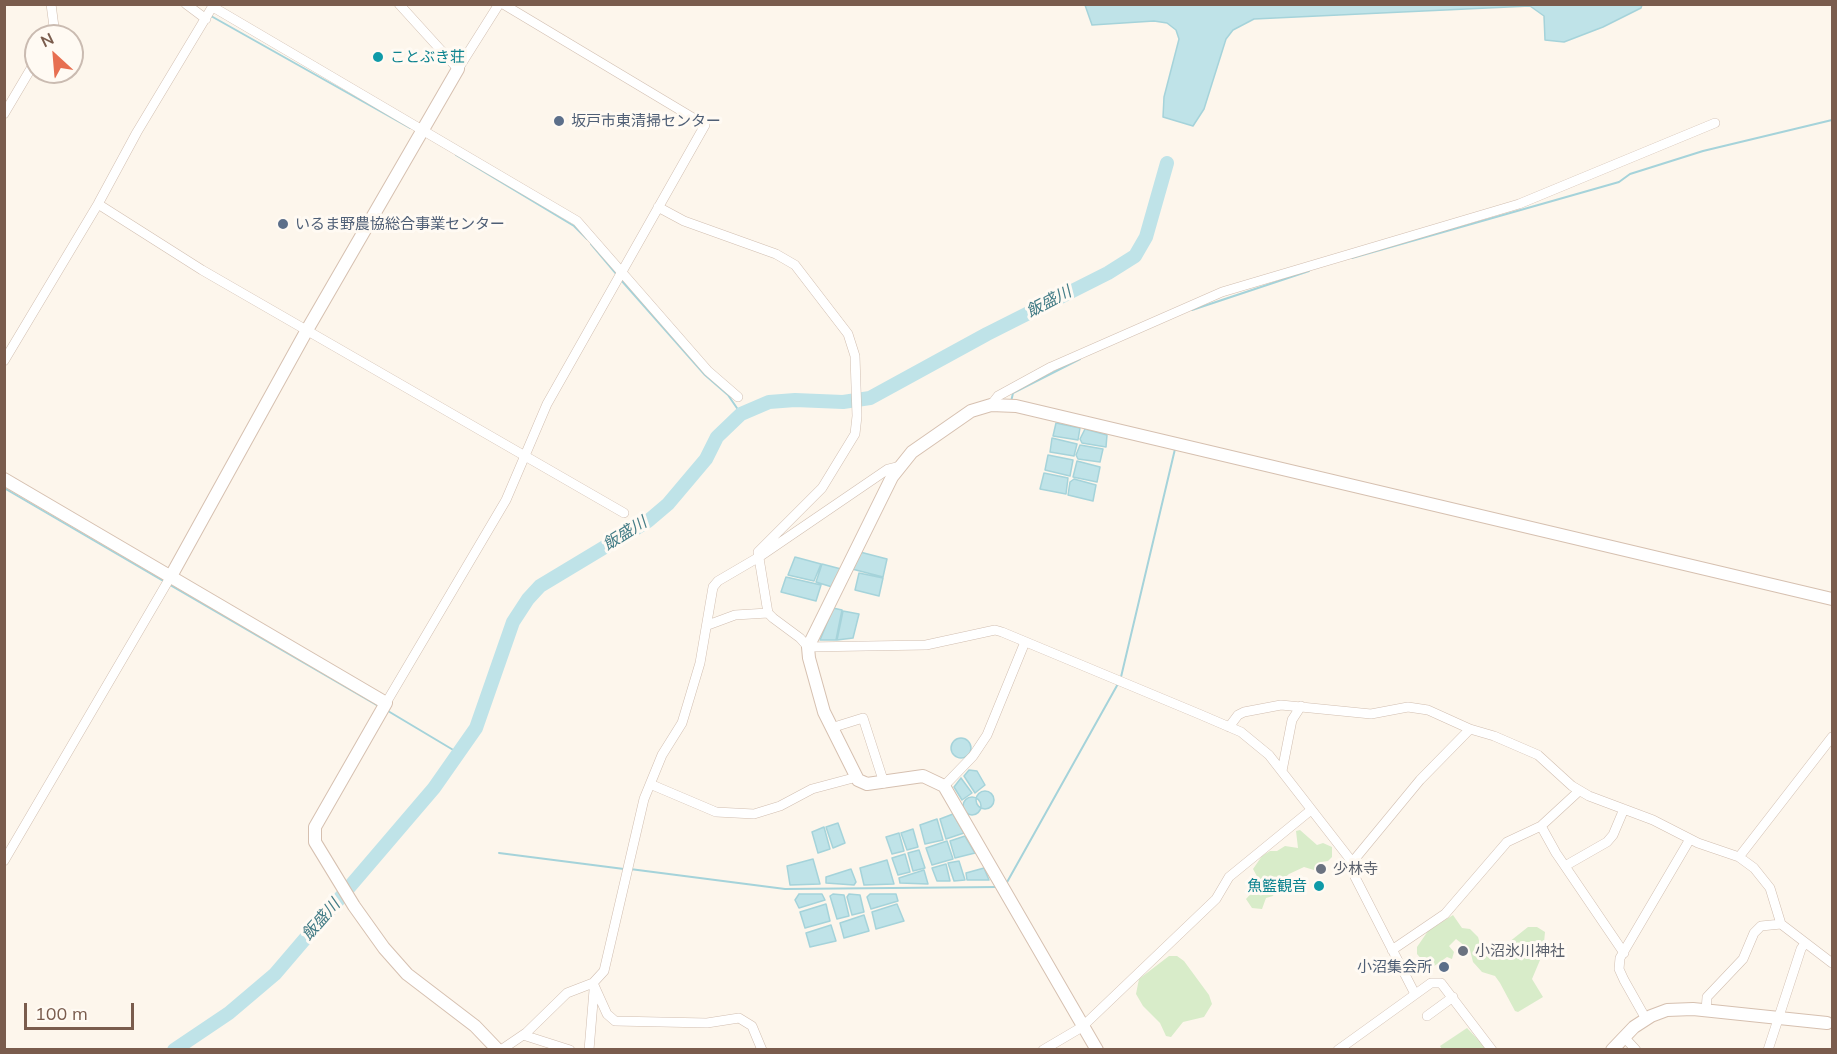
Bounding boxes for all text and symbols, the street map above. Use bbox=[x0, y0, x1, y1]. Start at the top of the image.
north arrow bbox=[24, 24, 84, 84]
text: N bbox=[37, 28, 57, 51]
place label: ことぶき荘 bbox=[390, 48, 465, 66]
marker: ことぶき荘 bbox=[371, 50, 385, 64]
place label: 坂戸市東清掃センター bbox=[571, 112, 721, 130]
marker: 坂戸市東清掃センター bbox=[552, 114, 566, 128]
place label: いるま野農協総合事業センター bbox=[295, 215, 505, 233]
marker: いるま野農協総合事業センター bbox=[276, 217, 290, 231]
water label: 飯盛川 bbox=[1023, 282, 1075, 322]
water label: 飯盛川 bbox=[600, 513, 650, 555]
place label: 少林寺 bbox=[1333, 860, 1378, 878]
marker: 少林寺 bbox=[1314, 862, 1328, 876]
place label: 魚籃観音 bbox=[1247, 877, 1307, 895]
marker: 魚籃観音 bbox=[1312, 879, 1326, 893]
water label: 飯盛川 bbox=[298, 896, 344, 944]
place label: 小沼氷川神社 bbox=[1475, 942, 1565, 960]
marker: 小沼氷川神社 bbox=[1456, 944, 1470, 958]
place label: 小沼集会所 bbox=[1357, 958, 1432, 976]
marker: 小沼集会所 bbox=[1437, 960, 1451, 974]
scale bar bbox=[27, 991, 136, 1029]
text: 100 m bbox=[35, 1002, 88, 1025]

